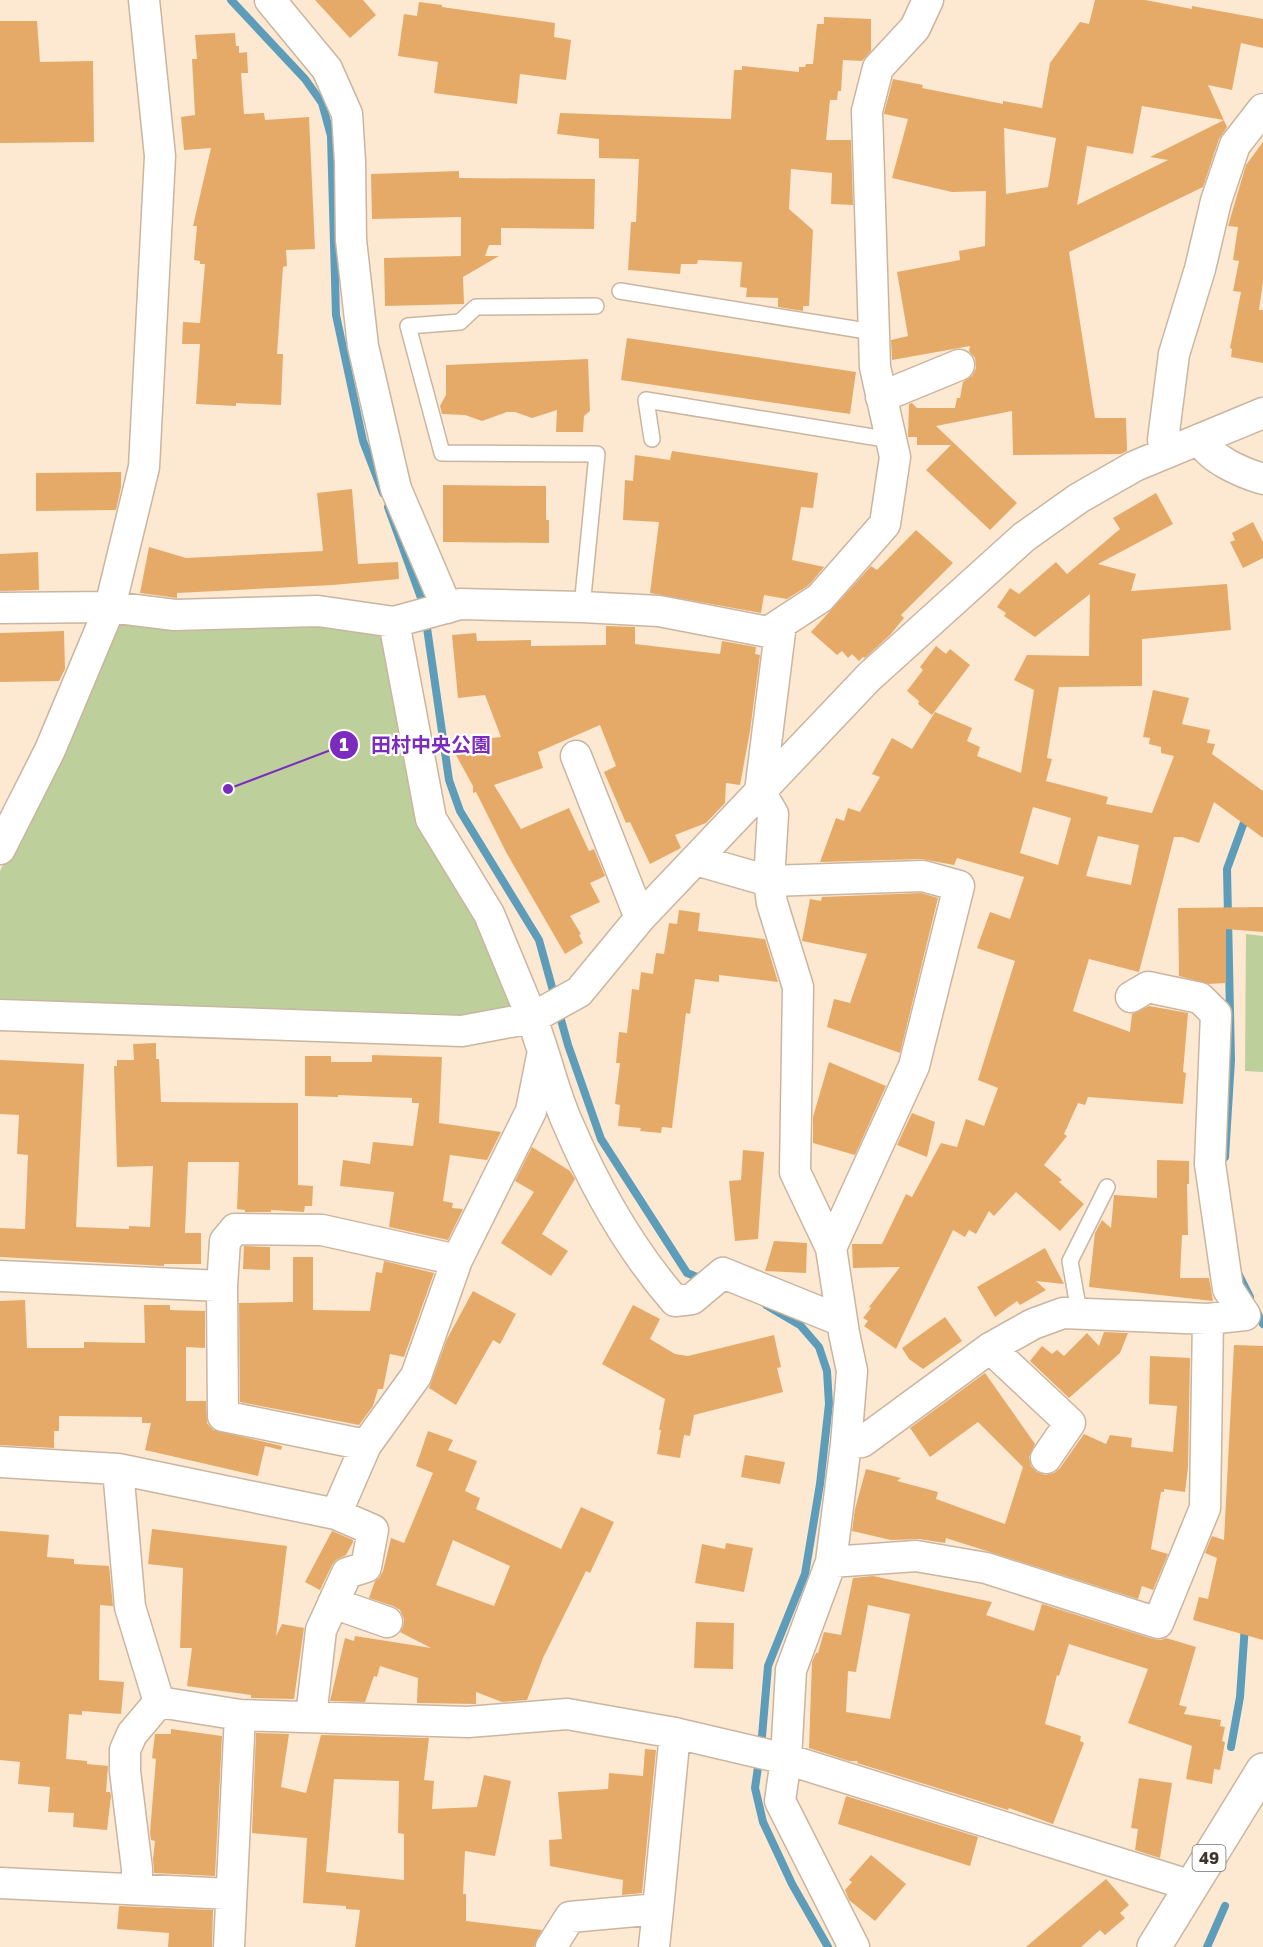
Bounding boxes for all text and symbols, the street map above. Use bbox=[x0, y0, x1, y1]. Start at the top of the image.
callout: 田村中央公園 bbox=[329, 726, 503, 764]
text: 田村中央公園 bbox=[371, 732, 491, 756]
text: 1 bbox=[339, 733, 349, 755]
road number: 49 bbox=[1192, 1845, 1226, 1871]

